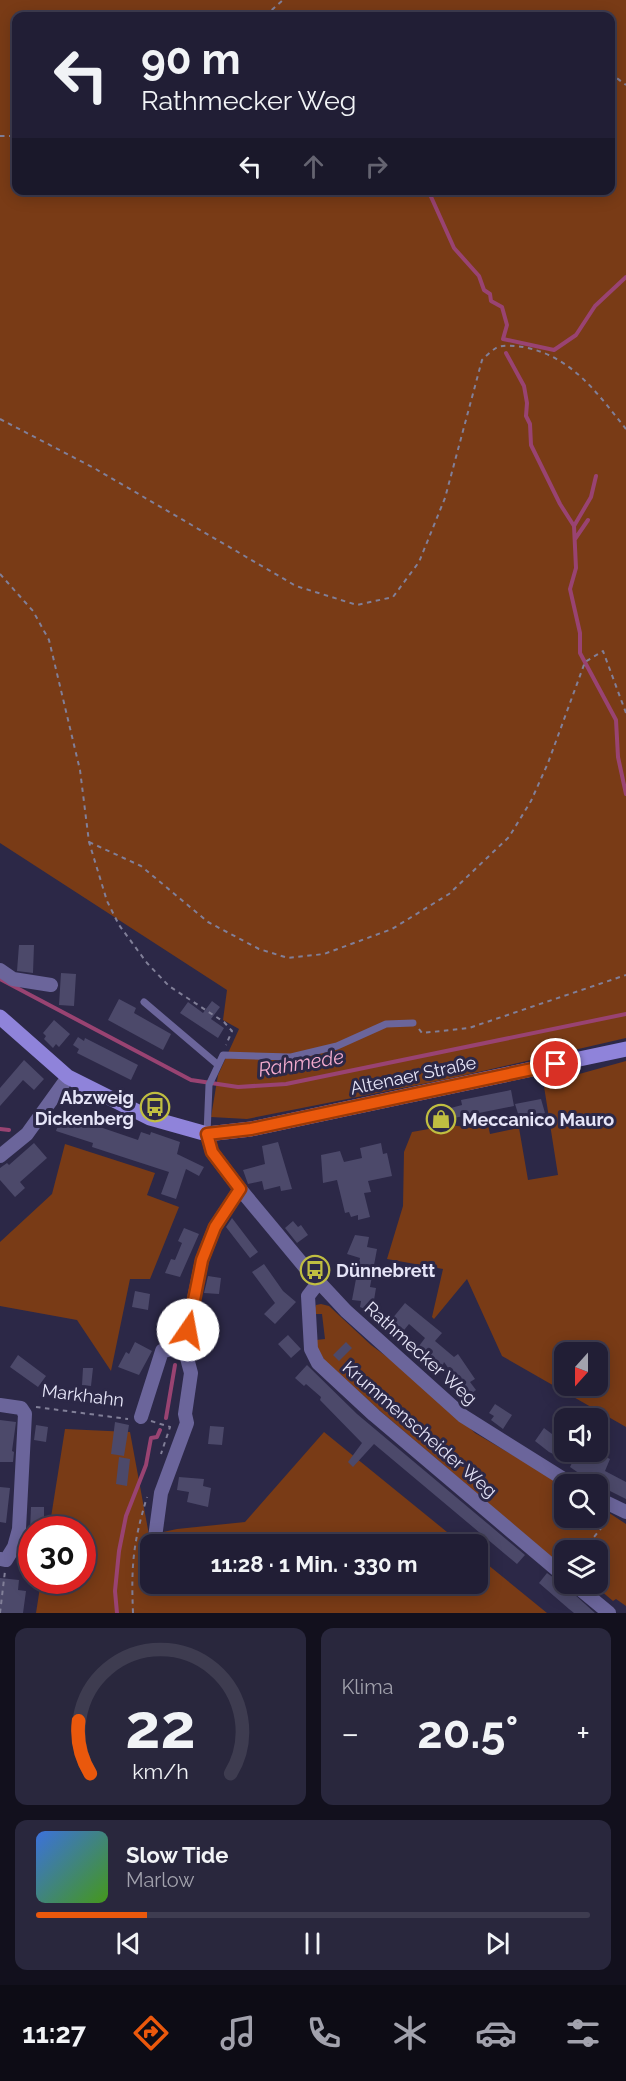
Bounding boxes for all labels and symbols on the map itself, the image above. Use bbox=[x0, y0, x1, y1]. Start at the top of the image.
pin bbox=[530, 1038, 581, 1089]
water label: Rahmede bbox=[256, 1044, 346, 1082]
street label: Altenaer Straße bbox=[348, 1051, 478, 1099]
place label: Abzweig Dickenberg bbox=[35, 1087, 134, 1129]
bus stop icon: Abzweig Dickenberg bbox=[139, 1091, 171, 1123]
shop icon: Meccanico Mauro bbox=[425, 1103, 457, 1135]
place label: Meccanico Mauro bbox=[462, 1109, 614, 1130]
bus stop icon: Dünnebrett bbox=[299, 1254, 331, 1286]
place label: Dünnebrett bbox=[336, 1260, 435, 1281]
street label: Rathmecker Weg bbox=[361, 1297, 481, 1409]
position arrow bbox=[156, 1298, 220, 1362]
north arrow bbox=[554, 1342, 608, 1396]
street label: Krummenscheider Weg bbox=[339, 1356, 501, 1502]
street label: Markhahn bbox=[41, 1380, 125, 1410]
speed limit sign: 30 bbox=[18, 1516, 96, 1594]

